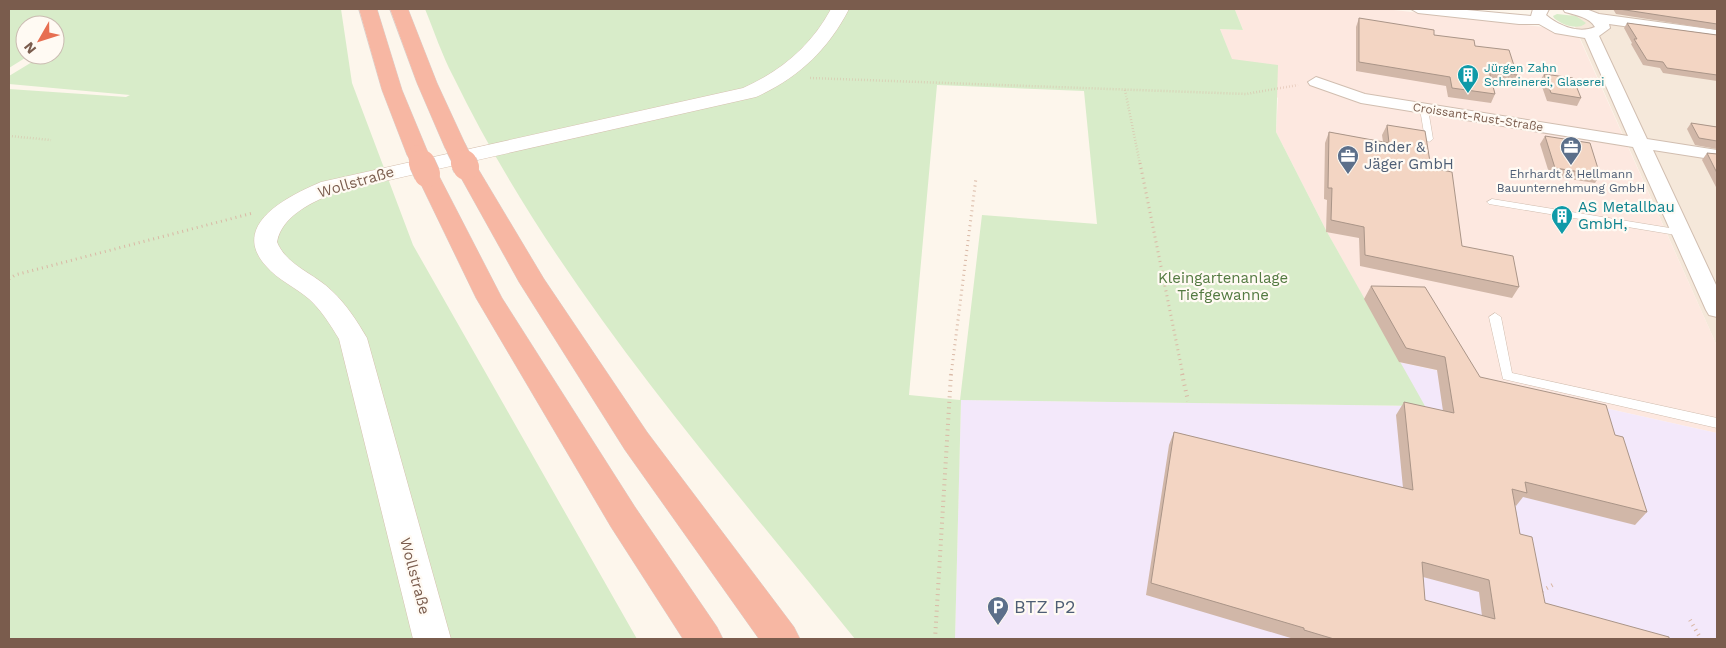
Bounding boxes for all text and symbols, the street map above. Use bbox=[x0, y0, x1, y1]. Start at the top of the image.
north arrow bbox=[15, 15, 65, 65]
text: N bbox=[20, 39, 39, 57]
place label: Jürgen Zahn Schreinerei, Glaserei bbox=[1484, 61, 1604, 89]
building icon: Jürgen Zahn Schreinerei, Glaserei bbox=[1456, 63, 1480, 94]
street label: Croissant-Rust-Straße bbox=[1412, 100, 1544, 134]
office icon: Ehrhardt & Hellmann Bauunternehmung GmbH bbox=[1559, 135, 1583, 166]
place label: Binder & Jäger GmbH bbox=[1364, 138, 1454, 173]
office icon: Binder & Jäger GmbH bbox=[1336, 144, 1360, 175]
street label: Wollstraße bbox=[316, 163, 396, 201]
place label: Ehrhardt & Hellmann Bauunternehmung GmbH bbox=[1497, 167, 1645, 195]
place label: AS Metallbau GmbH, bbox=[1578, 198, 1675, 233]
building icon: AS Metallbau GmbH, bbox=[1550, 204, 1574, 235]
park label: Kleingartenanlage Tiefgewanne bbox=[1158, 269, 1288, 304]
street label: Wollstraße bbox=[396, 536, 434, 616]
parking icon: BTZ P2 bbox=[986, 595, 1010, 626]
place label: BTZ P2 bbox=[1014, 596, 1075, 617]

